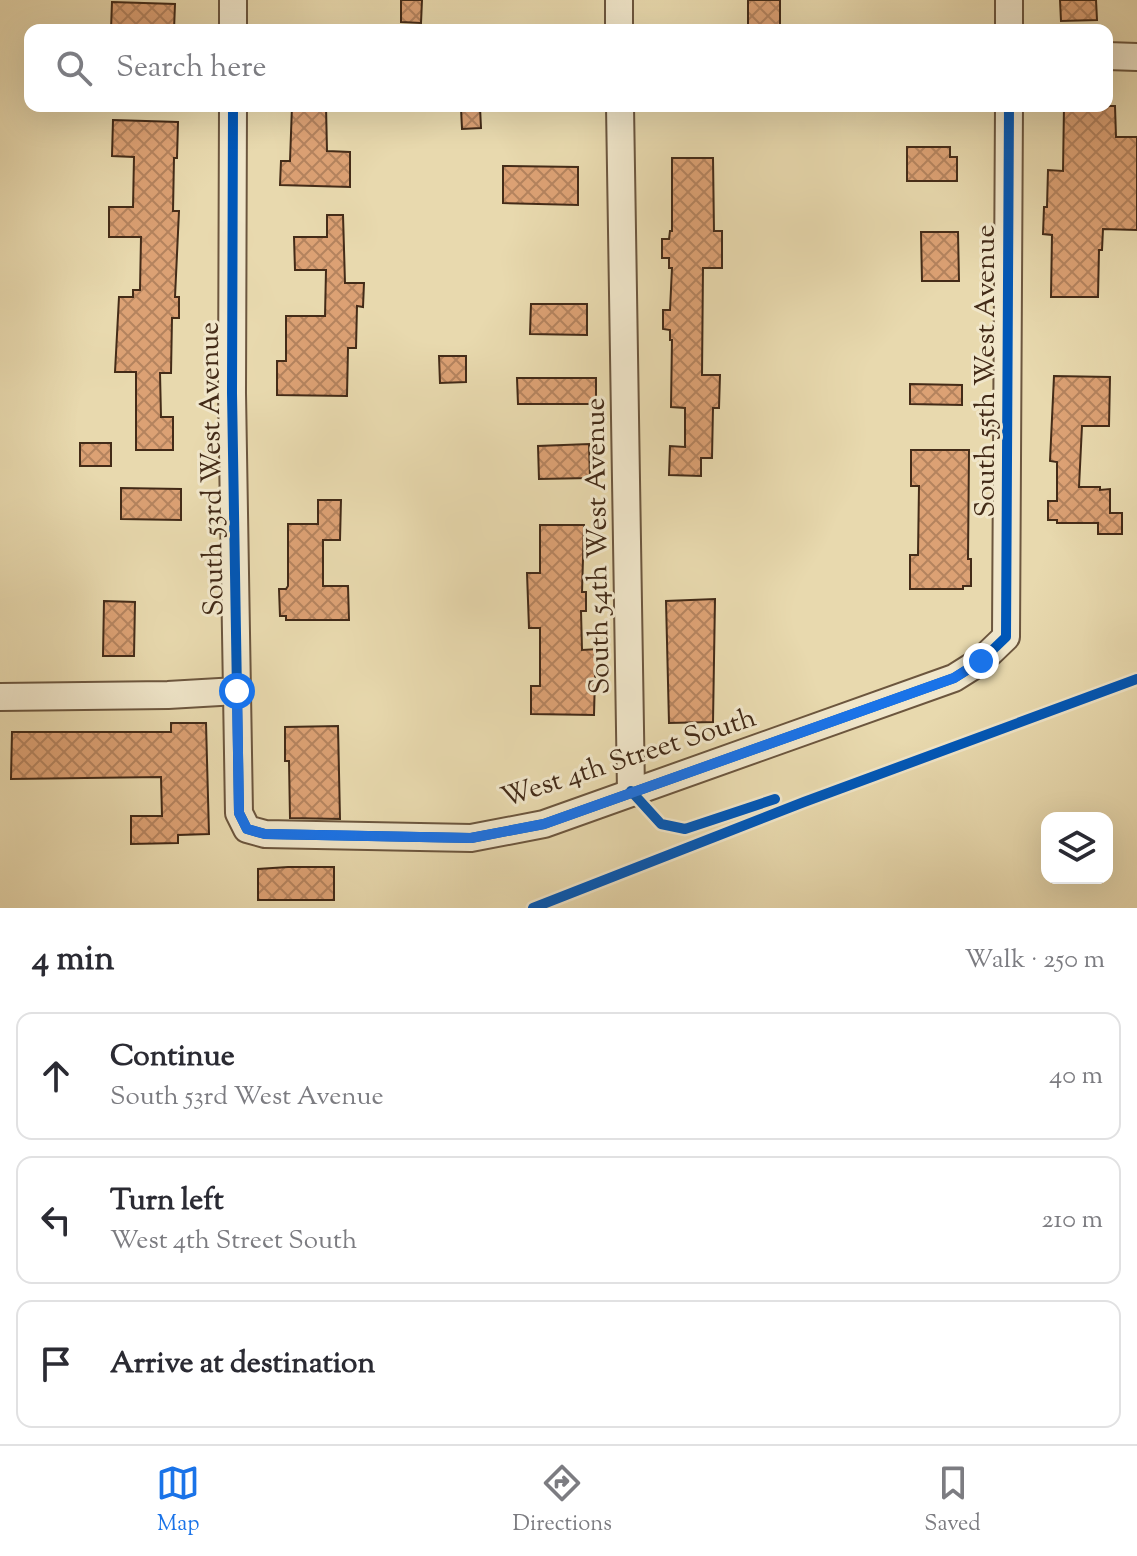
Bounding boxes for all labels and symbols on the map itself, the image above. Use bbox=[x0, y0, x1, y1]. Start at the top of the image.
street label: South 55th West Avenue bbox=[967, 225, 1007, 518]
street label: South 53rd West Avenue bbox=[190, 321, 236, 617]
street label: South 54th West Avenue bbox=[576, 397, 622, 695]
route end bbox=[963, 643, 999, 679]
route start bbox=[219, 673, 255, 709]
street label: West 4th Street South bbox=[496, 699, 762, 819]

